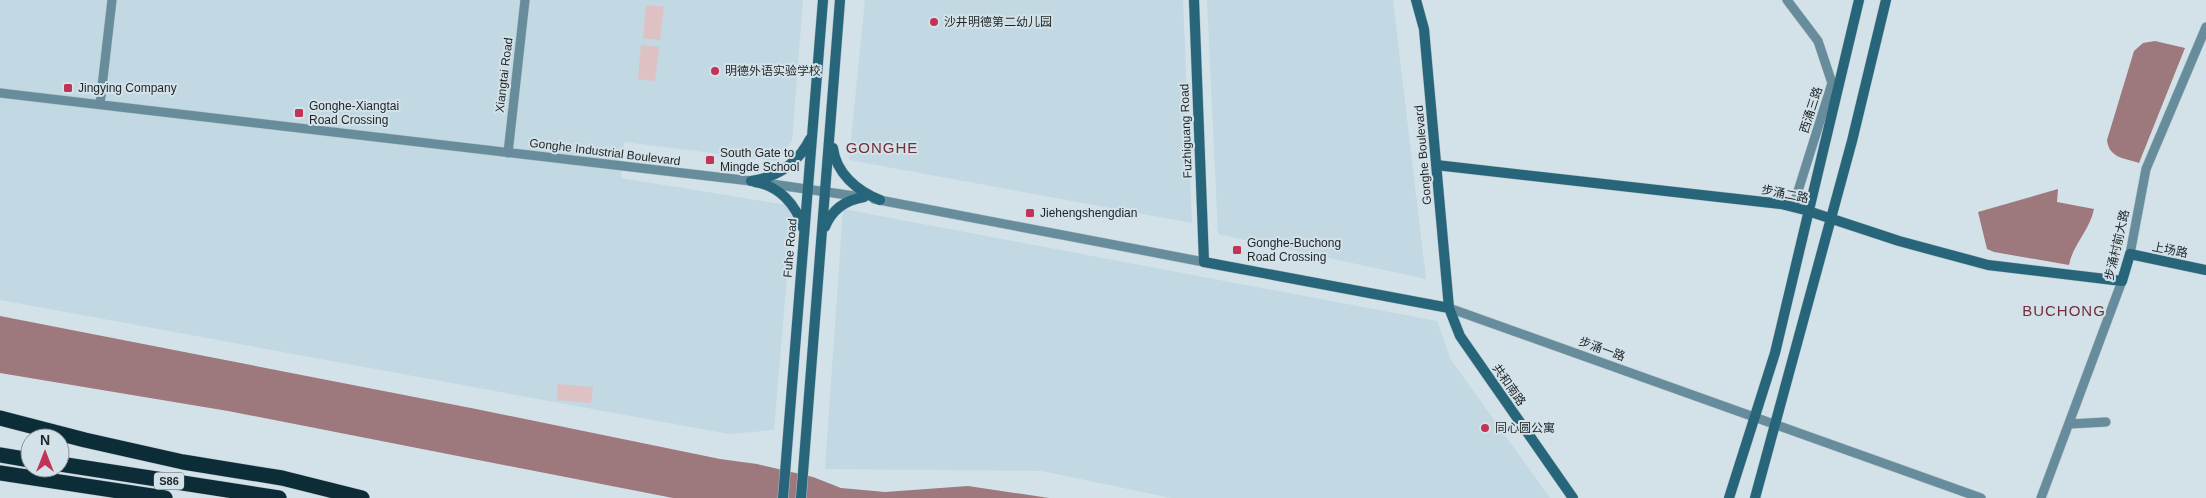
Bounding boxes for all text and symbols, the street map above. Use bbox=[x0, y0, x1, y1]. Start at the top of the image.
place label: 沙井明德第二幼儿园 bbox=[944, 15, 1052, 29]
marker: 沙井明德第二幼儿园 bbox=[928, 16, 940, 28]
street label: Xiangtai Road bbox=[492, 37, 516, 113]
place label: 明德外语实验学校 bbox=[725, 64, 821, 78]
marker: 明德外语实验学校 bbox=[709, 65, 721, 77]
place label: Jingying Company bbox=[78, 81, 177, 95]
marker: Jingying Company bbox=[62, 82, 74, 94]
street label: Fuzhiguang Road bbox=[1177, 83, 1195, 179]
street label: 西涌三路 bbox=[1797, 85, 1825, 135]
place label: Gonghe-Xiangtai Road Crossing bbox=[309, 99, 399, 127]
street label: Gonghe Boulevard bbox=[1412, 105, 1434, 205]
marker: Gonghe-Xiangtai Road Crossing bbox=[293, 107, 305, 119]
street label: Gonghe Industrial Boulevard bbox=[529, 136, 681, 168]
district label: GONGHE bbox=[846, 139, 918, 156]
place label: South Gate to Mingde School bbox=[720, 146, 799, 174]
marker: South Gate to Mingde School bbox=[704, 154, 716, 166]
street label: 步涌二路 bbox=[1760, 183, 1810, 205]
place label: Jiehengshengdian bbox=[1040, 206, 1137, 220]
marker: Jiehengshengdian bbox=[1024, 207, 1036, 219]
street label: 步涌村前大路 bbox=[2102, 208, 2132, 282]
street label: Fuhe Road bbox=[780, 218, 800, 278]
place label: Gonghe-Buchong Road Crossing bbox=[1247, 236, 1341, 264]
street label: 上场路 bbox=[2151, 240, 2189, 260]
marker: Gonghe-Buchong Road Crossing bbox=[1231, 244, 1243, 256]
district label: BUCHONG bbox=[2022, 302, 2106, 319]
street label: 步涌一路 bbox=[1577, 334, 1627, 364]
street label: 共和南路 bbox=[1489, 361, 1529, 409]
place label: 同心圆公寓 bbox=[1495, 421, 1555, 435]
marker: 同心圆公寓 bbox=[1479, 422, 1491, 434]
north arrow bbox=[20, 428, 70, 478]
text: N bbox=[40, 432, 50, 448]
road number: S86 bbox=[154, 472, 184, 490]

